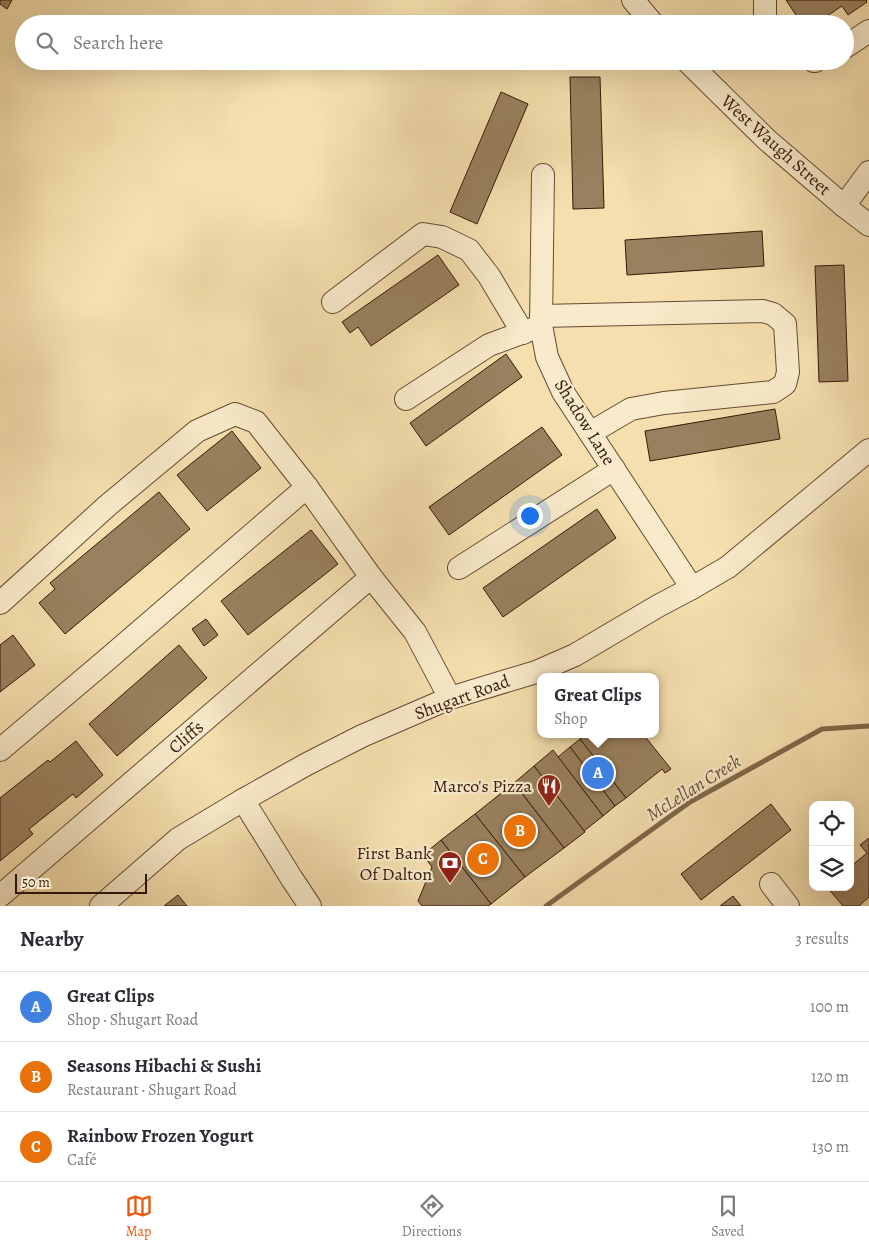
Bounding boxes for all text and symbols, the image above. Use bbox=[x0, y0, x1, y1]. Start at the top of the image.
search box bbox=[15, 15, 854, 70]
icon: search bbox=[33, 29, 61, 57]
text: Search here bbox=[73, 30, 163, 56]
street label: West Waugh Street bbox=[715, 89, 836, 201]
street label: Shadow Lane bbox=[549, 374, 621, 470]
your location bbox=[517, 503, 543, 529]
street label: Shugart Road bbox=[411, 669, 513, 725]
popup bbox=[537, 673, 659, 738]
text: Great Clips bbox=[554, 682, 642, 708]
text: Shop bbox=[554, 708, 588, 730]
street label: Cliffs bbox=[163, 715, 209, 759]
water label: McLellan Creek bbox=[641, 748, 746, 827]
pin: A bbox=[582, 754, 614, 792]
restaurant icon: Marco's Pizza bbox=[536, 773, 562, 807]
place label: Marco's Pizza bbox=[433, 774, 533, 798]
map controls bbox=[809, 801, 854, 891]
button: locate bbox=[809, 801, 854, 846]
pin: B bbox=[504, 812, 536, 850]
pin: C bbox=[467, 840, 499, 878]
place label: First Bank Of Dalton bbox=[356, 841, 432, 886]
button: layers bbox=[809, 846, 854, 891]
bank icon: First Bank Of Dalton bbox=[437, 850, 463, 884]
scale bar bbox=[15, 871, 148, 894]
text: 50 m bbox=[22, 873, 50, 892]
text: Nearby bbox=[20, 925, 83, 953]
text: 3 results bbox=[795, 928, 849, 950]
text: Great Clips bbox=[67, 983, 155, 1009]
text: A bbox=[31, 996, 41, 1018]
text: 100 m bbox=[810, 996, 849, 1018]
text: Shop · Shugart Road bbox=[67, 1009, 198, 1031]
text: Seasons Hibachi & Sushi bbox=[67, 1053, 261, 1079]
text: B bbox=[31, 1066, 41, 1088]
text: 120 m bbox=[811, 1066, 849, 1088]
text: Restaurant · Shugart Road bbox=[67, 1079, 237, 1101]
text: Rainbow Frozen Yogurt bbox=[67, 1123, 254, 1149]
text: C bbox=[31, 1136, 41, 1158]
text: 130 m bbox=[812, 1136, 849, 1158]
text: Café bbox=[67, 1149, 97, 1171]
tab: Map bbox=[125, 1192, 153, 1241]
tab: Directions bbox=[402, 1192, 462, 1241]
tab: Saved bbox=[711, 1192, 744, 1241]

